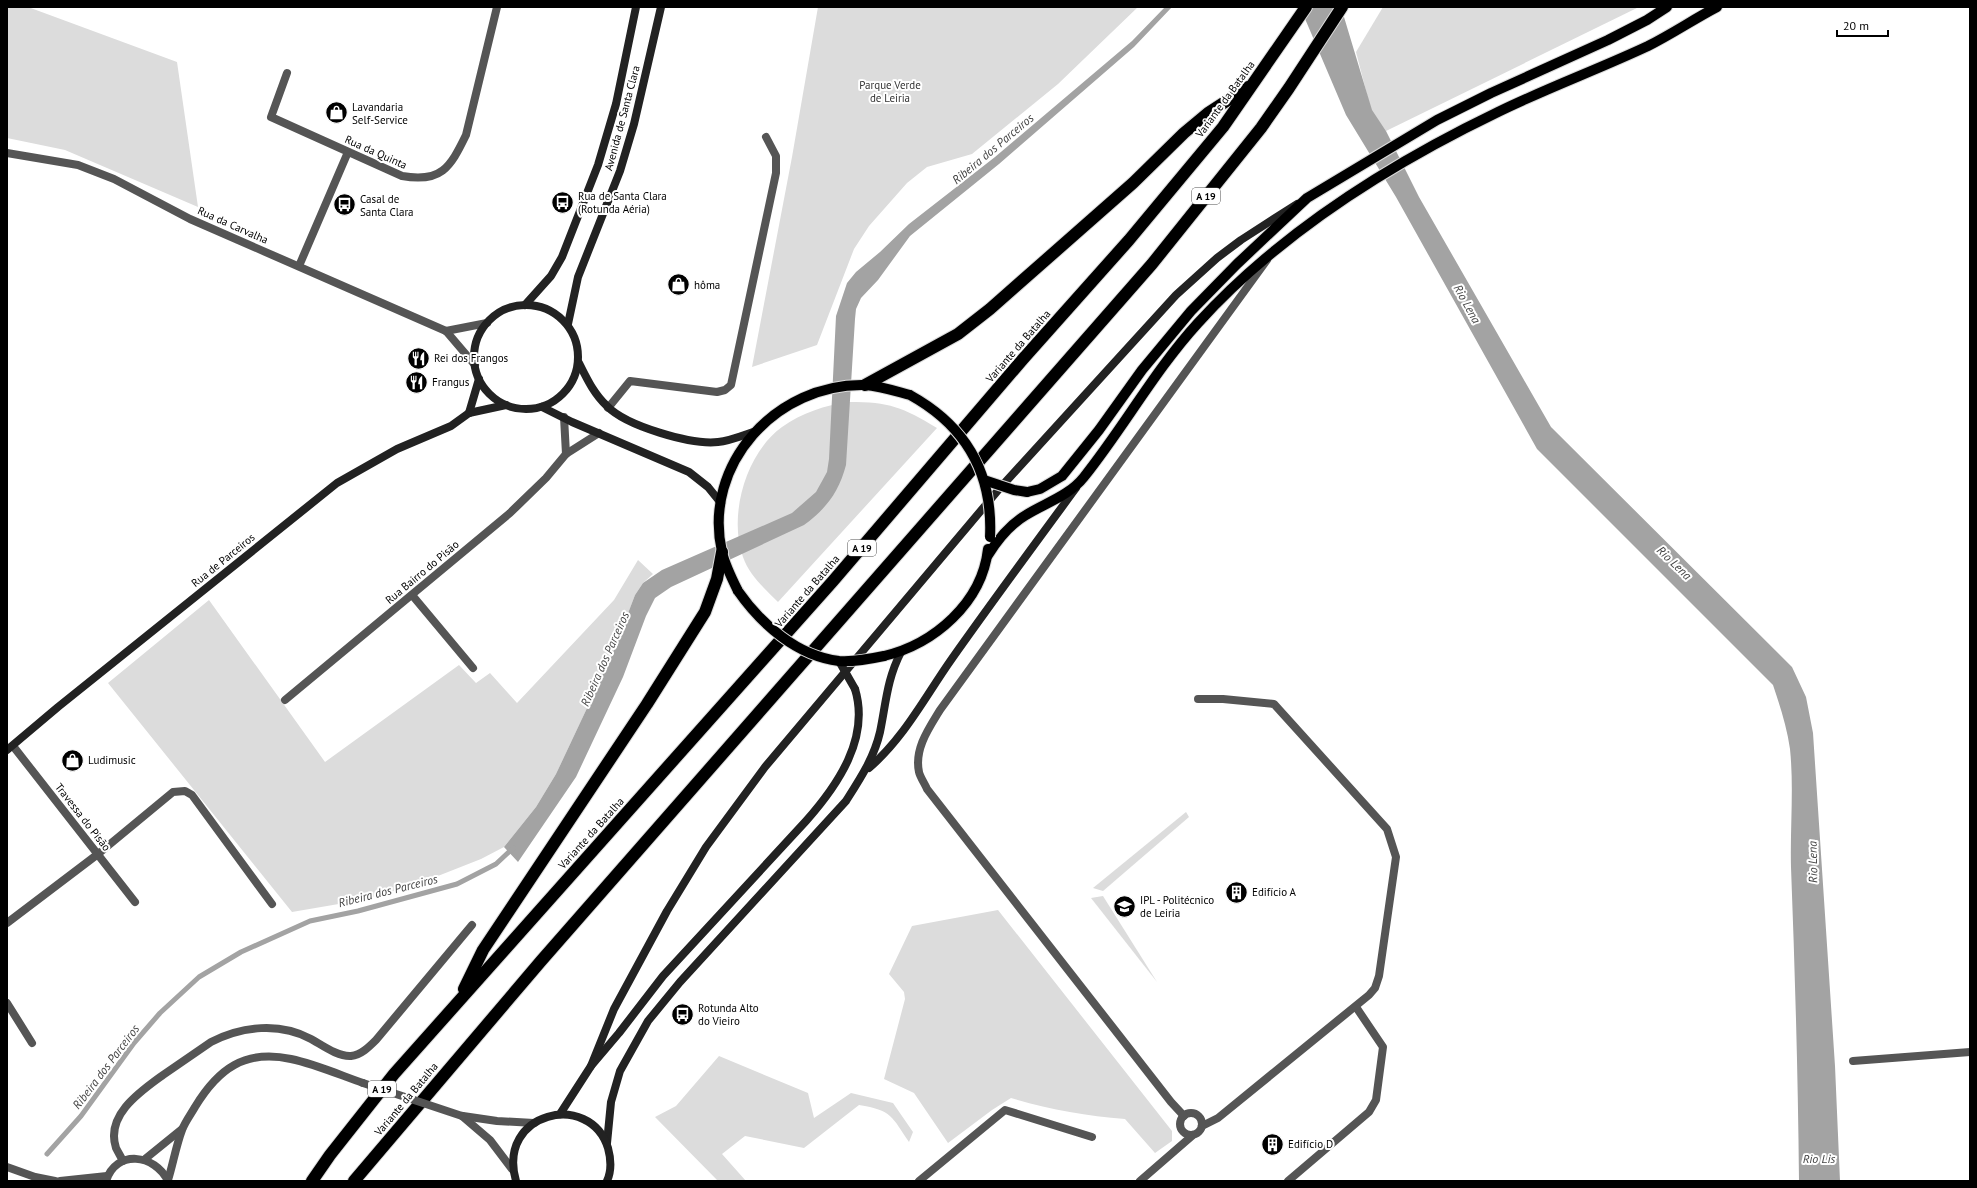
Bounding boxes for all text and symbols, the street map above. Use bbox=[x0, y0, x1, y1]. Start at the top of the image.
scale bar bbox=[1837, 12, 1888, 38]
text: 20 m bbox=[1843, 18, 1869, 33]
street label: Variante da Batalha bbox=[1192, 58, 1258, 141]
street label: Avenida de Santa Clara bbox=[601, 64, 643, 172]
park label: Parque Verde de Leiria bbox=[859, 78, 921, 105]
shop icon: Lavandaria Self-Service bbox=[323, 100, 349, 126]
place label: Lavandaria Self-Service bbox=[352, 100, 408, 127]
water label: Ribeira dos Parceiros bbox=[949, 110, 1037, 187]
street label: Rua da Quinta bbox=[343, 132, 409, 172]
road number: A 19 bbox=[1192, 188, 1220, 204]
bus stop icon: Rua de Santa Clara (Rotunda Aéria) bbox=[549, 189, 575, 215]
place label: Rua de Santa Clara (Rotunda Aéria) bbox=[578, 189, 667, 216]
bus stop icon: Casal de Santa Clara bbox=[331, 192, 357, 218]
place label: Casal de Santa Clara bbox=[360, 192, 414, 219]
street label: Rua da Carvalha bbox=[196, 203, 270, 247]
shop icon: hôma bbox=[666, 272, 692, 298]
place label: hôma bbox=[694, 278, 720, 292]
water label: Rio Lena bbox=[1451, 282, 1484, 326]
street label: Variante da Batalha bbox=[982, 307, 1053, 386]
restaurant icon: Rei dos Frangos bbox=[406, 345, 432, 371]
place label: Rei dos Frangos bbox=[434, 351, 509, 365]
restaurant icon: Frangus bbox=[403, 369, 429, 395]
place label: Frangus bbox=[432, 375, 470, 389]
street label: Rua de Parceiros bbox=[188, 530, 258, 590]
street label: Rua Bairro do Pisão bbox=[382, 537, 462, 607]
road number: A 19 bbox=[848, 540, 876, 556]
water label: Rio Lena bbox=[1654, 543, 1695, 583]
street label: Variante da Batalha bbox=[771, 552, 842, 631]
water label: Ribeira dos Parceiros bbox=[577, 609, 632, 708]
shop icon: Ludimusic bbox=[60, 747, 86, 773]
place label: Ludimusic bbox=[88, 753, 136, 767]
street label: Travessa do Pisão bbox=[52, 780, 114, 854]
street label: Variante da Batalha bbox=[555, 794, 627, 872]
water label: Rio Lena bbox=[1805, 841, 1820, 883]
water label: Ribeira dos Parceiros bbox=[337, 871, 439, 910]
building icon: Edifício A bbox=[1223, 879, 1249, 905]
place label: Edifício A bbox=[1252, 885, 1297, 899]
school or university icon: IPL - Politécnico de Leiria bbox=[1111, 893, 1137, 919]
place label: IPL - Politécnico de Leiria bbox=[1140, 893, 1214, 920]
bus stop icon: Rotunda Alto do Vieiro bbox=[669, 1001, 695, 1027]
place label: Rotunda Alto do Vieiro bbox=[698, 1001, 759, 1028]
water label: Ribeira dos Parceiros bbox=[69, 1021, 142, 1112]
street label: Variante da Batalha bbox=[371, 1059, 441, 1139]
road number: A 19 bbox=[368, 1081, 396, 1097]
building icon: Edifício D bbox=[1259, 1131, 1285, 1157]
place label: Edifício D bbox=[1288, 1137, 1333, 1151]
water label: Rio Lis bbox=[1803, 1151, 1836, 1166]

